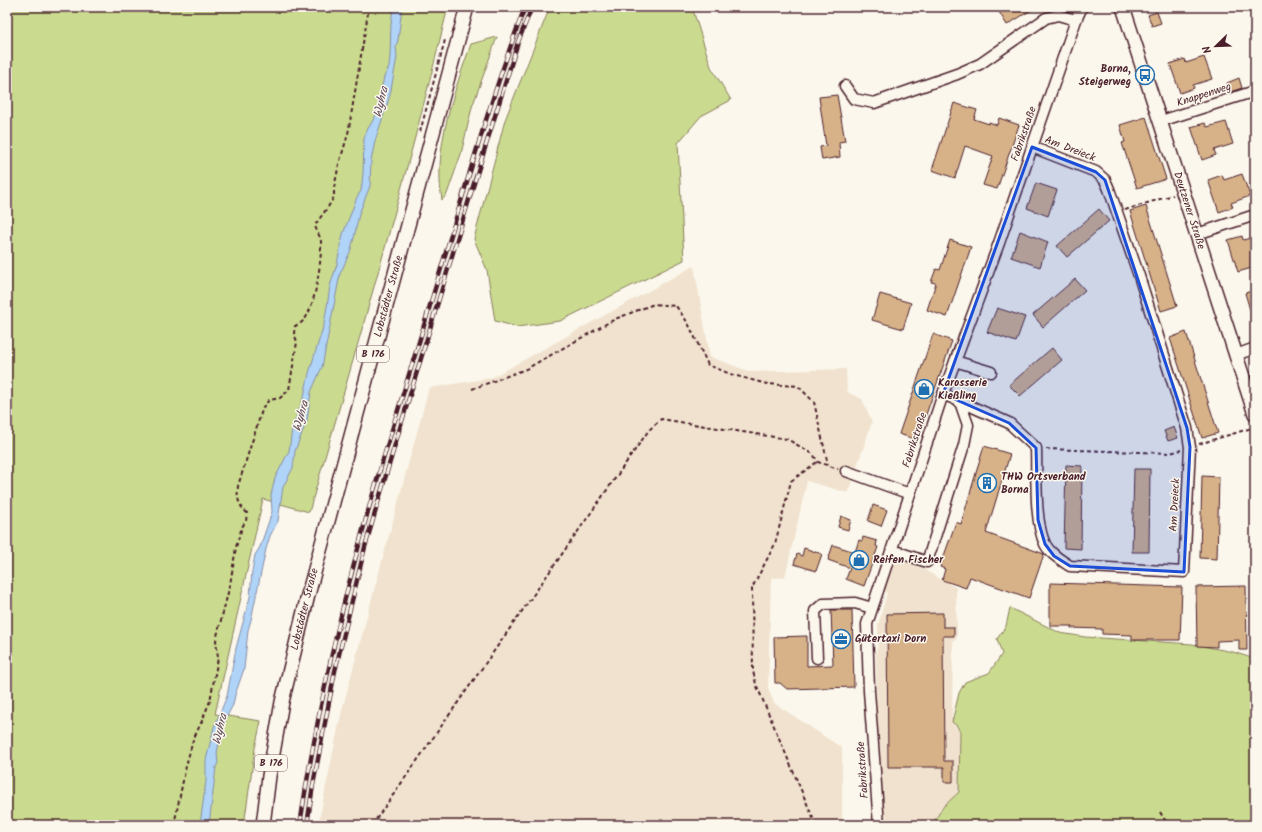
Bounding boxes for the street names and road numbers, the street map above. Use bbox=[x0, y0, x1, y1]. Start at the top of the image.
street label: Knappenweg bbox=[1174, 78, 1234, 112]
street label: Fabrikstraße bbox=[1006, 104, 1042, 164]
street label: Am Dreieck bbox=[1042, 131, 1099, 167]
street label: Deutzener Straße bbox=[1168, 169, 1210, 252]
street label: Lobstädter Straße bbox=[369, 253, 408, 339]
road number: B 176 bbox=[357, 346, 389, 362]
street label: Fabrikstraße bbox=[898, 410, 932, 470]
street label: Am Dreieck bbox=[1165, 477, 1185, 532]
street label: Lobstädter Straße bbox=[286, 566, 324, 652]
street label: Fabrikstraße bbox=[852, 741, 874, 799]
road number: B 176 bbox=[255, 755, 287, 771]

